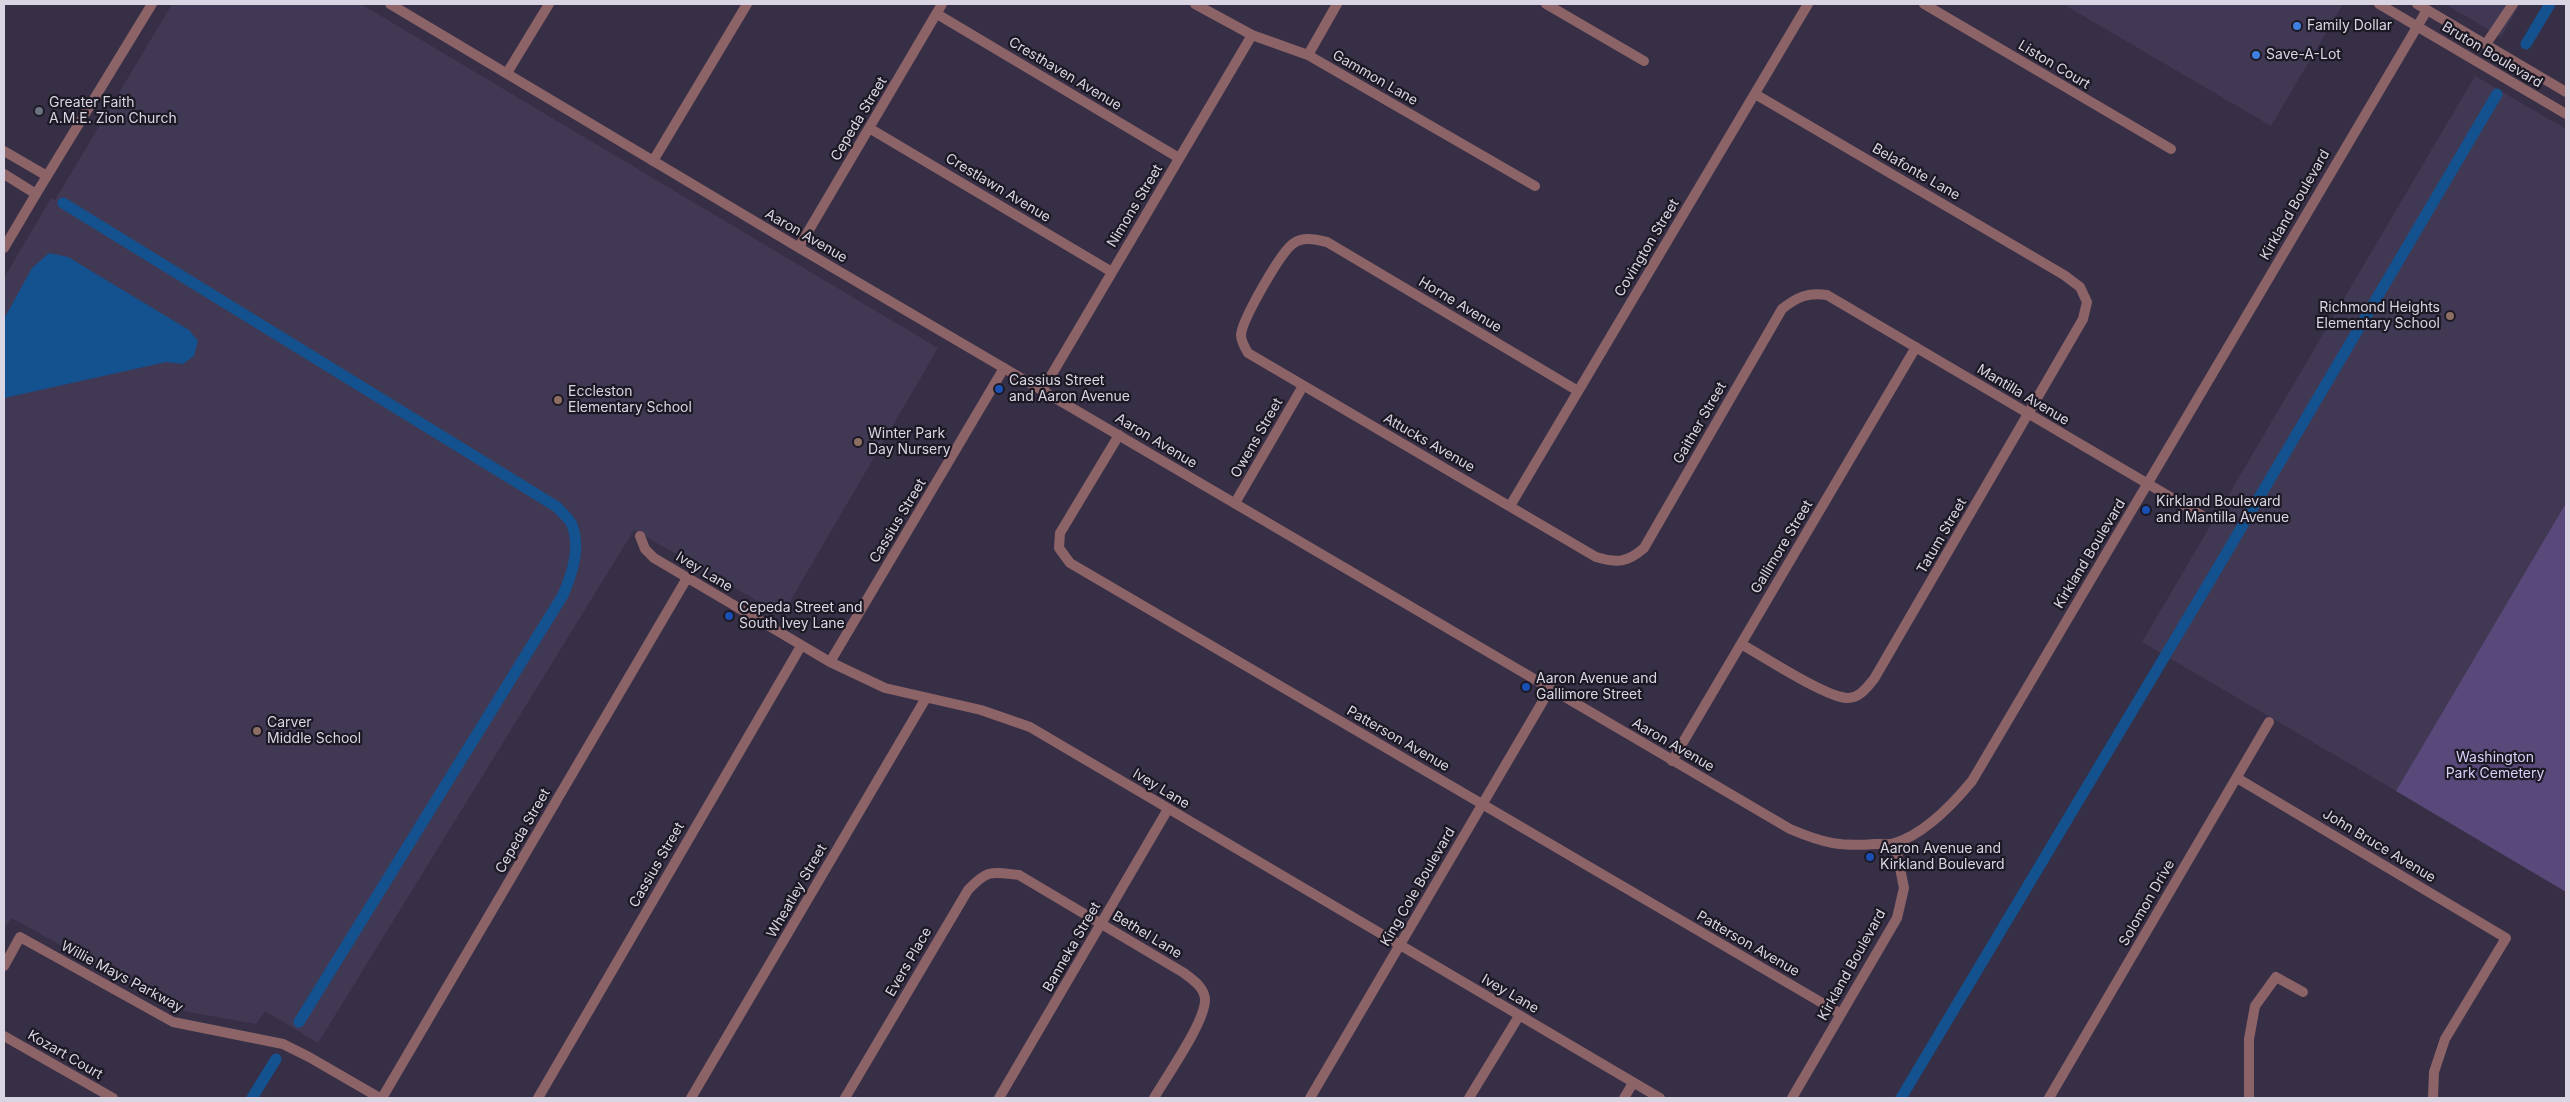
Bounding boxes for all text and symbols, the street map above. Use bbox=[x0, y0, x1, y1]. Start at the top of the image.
place label: Family Dollar bbox=[2307, 18, 2392, 34]
street label: Bruton Boulevard bbox=[2439, 18, 2545, 92]
marker: Family Dollar bbox=[2291, 20, 2303, 32]
street label: Cresthaven Avenue bbox=[1006, 34, 1124, 114]
street label: Liston Court bbox=[2015, 37, 2093, 93]
street label: Gammon Lane bbox=[1329, 47, 1421, 109]
place label: Save-A-Lot bbox=[2266, 47, 2341, 63]
marker: Save-A-Lot bbox=[2250, 49, 2262, 61]
street label: Cepeda Street bbox=[827, 74, 891, 164]
place label: Greater Faith A.M.E. Zion Church bbox=[49, 95, 177, 128]
marker: Greater Faith A.M.E. Zion Church bbox=[33, 105, 45, 117]
street label: Belafonte Lane bbox=[1869, 140, 1963, 204]
street label: Kirkland Boulevard bbox=[2257, 147, 2333, 263]
street label: Crestlawn Avenue bbox=[942, 150, 1054, 226]
street label: Nimons Street bbox=[1104, 162, 1166, 250]
street label: Covington Street bbox=[1611, 196, 1683, 300]
street label: Aaron Avenue bbox=[762, 206, 850, 266]
street label: Horne Avenue bbox=[1415, 274, 1505, 336]
place label: Richmond Heights Elementary School bbox=[2316, 300, 2440, 332]
marker: Richmond Heights Elementary School bbox=[2444, 310, 2456, 322]
street label: Mantilla Avenue bbox=[1974, 361, 2072, 429]
place label: Cassius Street and Aaron Avenue bbox=[1009, 373, 1130, 406]
street label: Gaither Street bbox=[1670, 379, 1730, 467]
marker: Cassius Street and Aaron Avenue bbox=[993, 383, 1005, 395]
place label: Eccleston Elementary School bbox=[568, 384, 692, 417]
marker: Eccleston Elementary School bbox=[552, 394, 564, 406]
street label: Owens Street bbox=[1227, 395, 1287, 481]
street label: Aaron Avenue bbox=[1112, 410, 1200, 472]
street label: Attucks Avenue bbox=[1380, 410, 1478, 476]
place label: Winter Park Day Nursery bbox=[868, 426, 951, 458]
marker: Winter Park Day Nursery bbox=[852, 436, 864, 448]
street label: Cassius Street bbox=[866, 476, 930, 566]
place label: Kirkland Boulevard and Mantilla Avenue bbox=[2156, 494, 2289, 526]
street label: Tatum Street bbox=[1914, 495, 1970, 577]
street label: Kirkland Boulevard bbox=[2051, 496, 2129, 612]
street label: Gallimore Street bbox=[1748, 497, 1816, 597]
marker: Kirkland Boulevard and Mantilla Avenue bbox=[2140, 504, 2152, 516]
street label: Ivey Lane bbox=[673, 548, 735, 596]
place label: Cepeda Street and South Ivey Lane bbox=[739, 600, 863, 632]
marker: Cepeda Street and South Ivey Lane bbox=[723, 610, 735, 622]
place label: Aaron Avenue and Gallimore Street bbox=[1536, 671, 1657, 704]
marker: Aaron Avenue and Gallimore Street bbox=[1520, 681, 1532, 693]
street label: Patterson Avenue bbox=[1344, 703, 1452, 775]
place label: Carver Middle School bbox=[267, 715, 361, 748]
street label: Aaron Avenue bbox=[1629, 715, 1717, 775]
marker: Carver Middle School bbox=[251, 725, 263, 737]
park label: Washington Park Cemetery bbox=[2446, 750, 2544, 782]
street label: Ivey Lane bbox=[1130, 765, 1192, 813]
street label: Cepeda Street bbox=[492, 786, 554, 876]
street label: John Bruce Avenue bbox=[2319, 806, 2439, 886]
street label: Cassius Street bbox=[626, 820, 688, 910]
street label: King Cole Boulevard bbox=[1377, 825, 1459, 949]
street label: Wheatley Street bbox=[763, 841, 831, 941]
place label: Aaron Avenue and Kirkland Boulevard bbox=[1880, 841, 2005, 874]
marker: Aaron Avenue and Kirkland Boulevard bbox=[1864, 851, 1876, 863]
street label: Solomon Drive bbox=[2116, 857, 2178, 949]
street label: Banneka Street bbox=[1040, 899, 1104, 995]
street label: Kirkland Boulevard bbox=[1814, 906, 1890, 1024]
street label: Bethel Lane bbox=[1109, 908, 1185, 962]
street label: Patterson Avenue bbox=[1694, 908, 1802, 980]
street label: Evers Place bbox=[882, 924, 936, 1000]
street label: Willie Mays Parkway bbox=[58, 938, 186, 1016]
street label: Ivey Lane bbox=[1478, 971, 1542, 1017]
street label: Kozart Court bbox=[25, 1027, 105, 1083]

